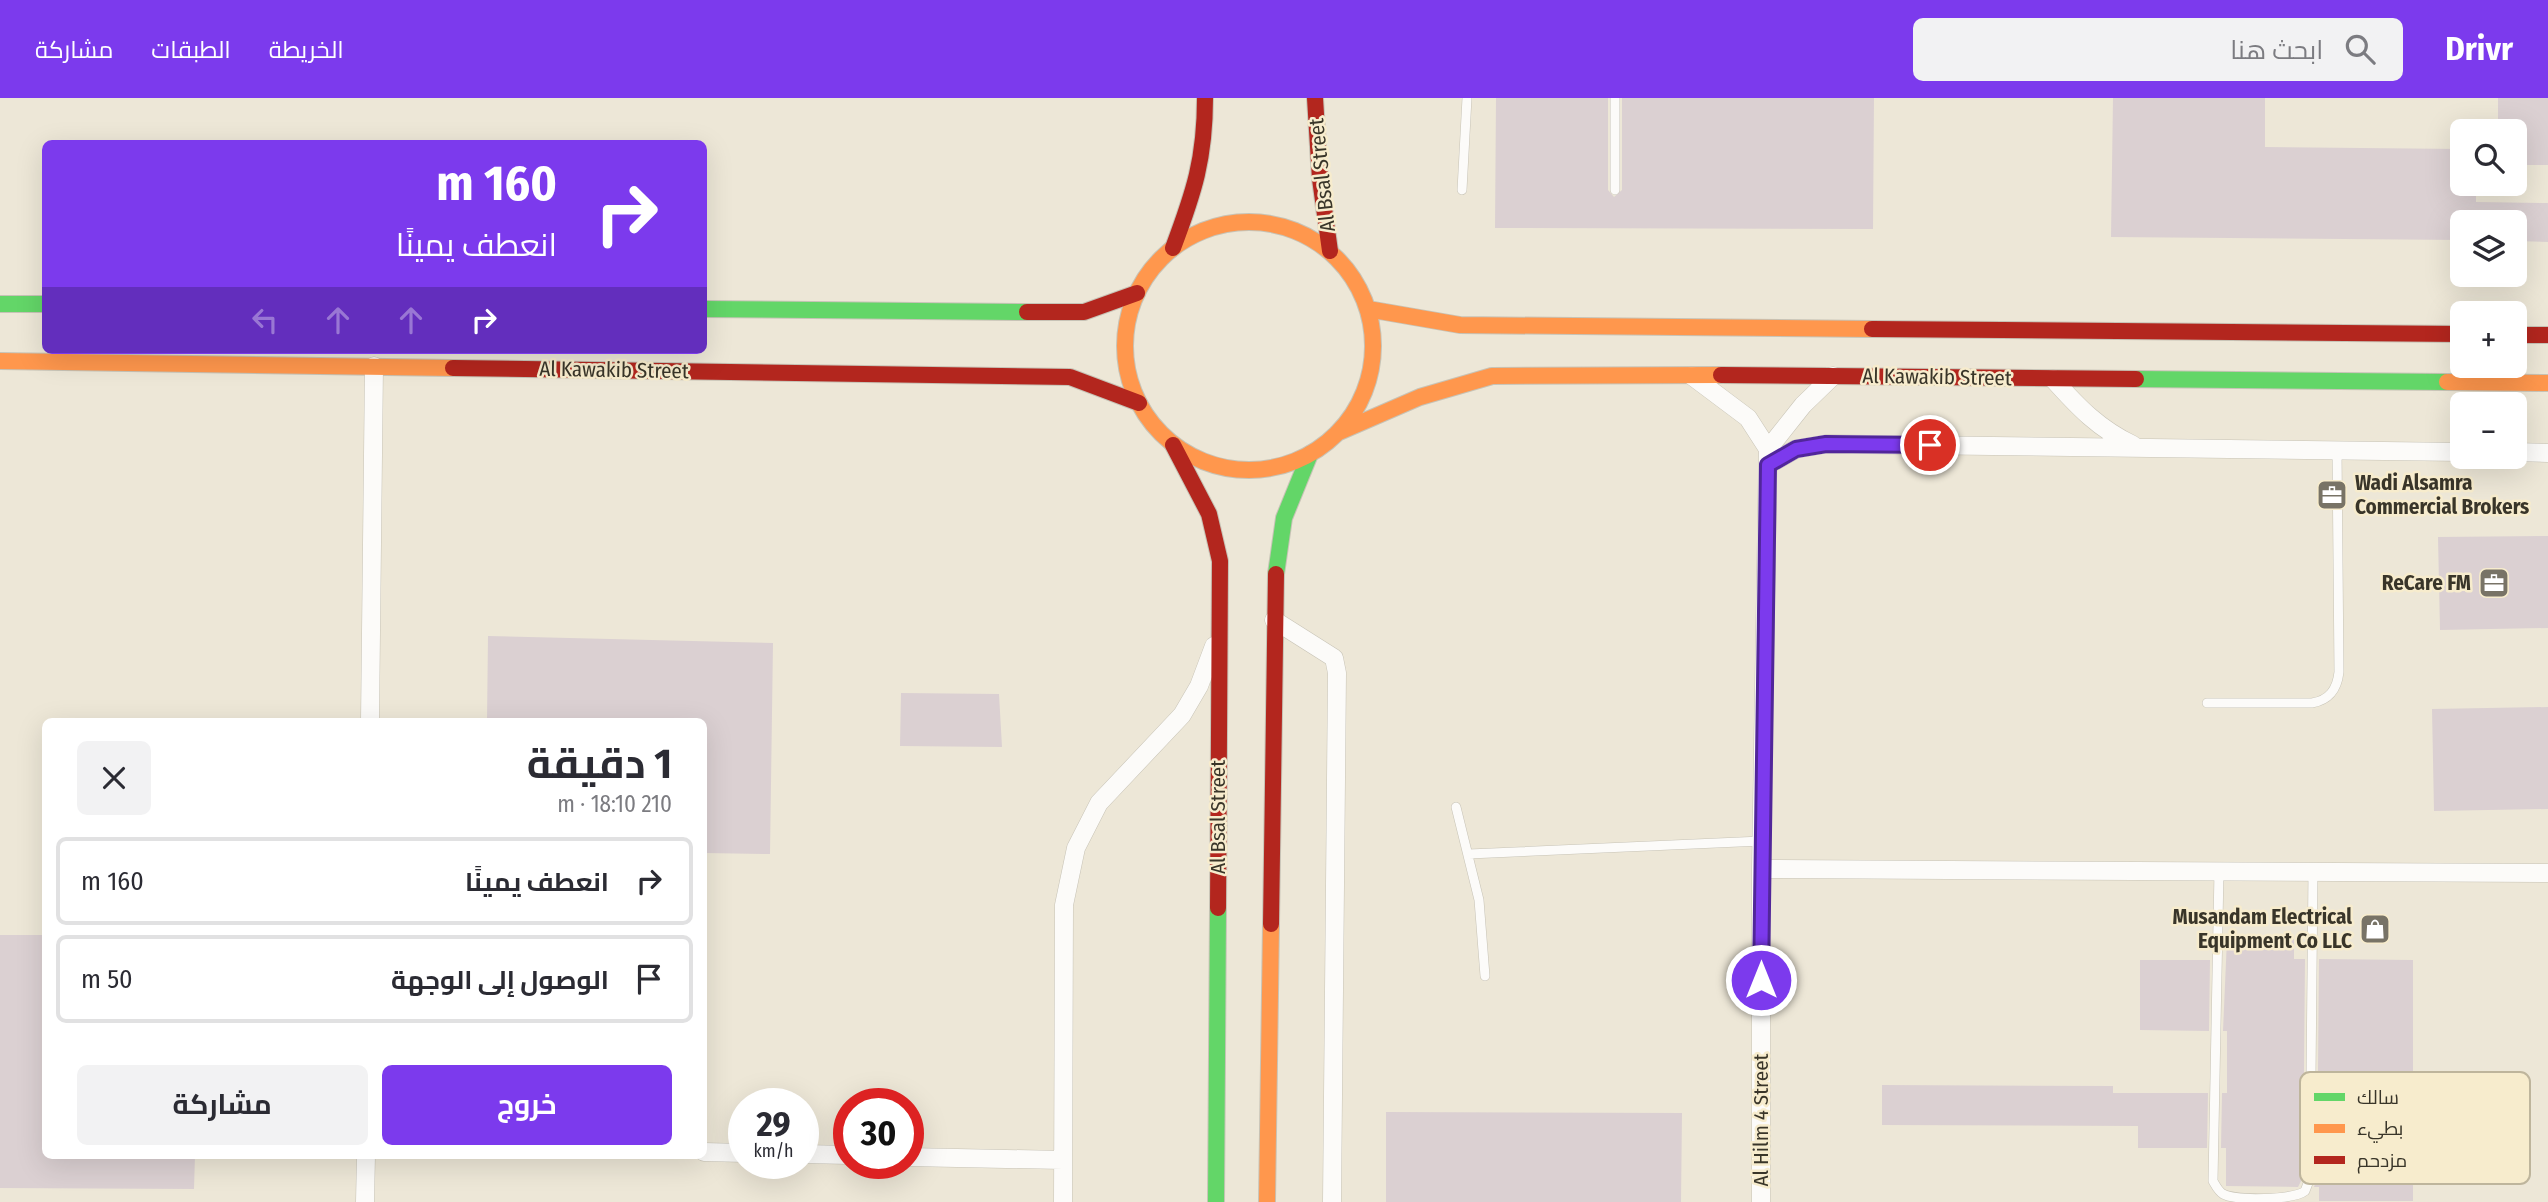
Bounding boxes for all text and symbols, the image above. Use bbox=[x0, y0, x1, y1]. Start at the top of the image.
search box bbox=[1913, 18, 2403, 81]
text: Drivr bbox=[2445, 29, 2513, 69]
icon: search bbox=[2341, 30, 2379, 68]
text: ابحث هنا bbox=[2230, 35, 2323, 66]
text: مشاركة bbox=[35, 36, 113, 64]
text: الطبقات bbox=[151, 36, 231, 64]
text: الخريطة bbox=[269, 36, 344, 64]
street label: Al Bsal Street bbox=[1303, 117, 1341, 233]
map controls bbox=[2450, 119, 2527, 469]
button: search bbox=[2450, 119, 2527, 196]
text: 160 m bbox=[436, 154, 557, 213]
icon: right bbox=[581, 168, 672, 259]
button: layers bbox=[2450, 210, 2527, 287]
text: انعطف يمينًا bbox=[396, 226, 557, 264]
icon: left bbox=[246, 301, 284, 339]
icon: ahead bbox=[319, 301, 357, 339]
icon: ahead bbox=[392, 301, 430, 339]
icon: right bbox=[465, 301, 503, 339]
button: + bbox=[2450, 301, 2527, 378]
street label: Al Kawakib Street bbox=[539, 356, 689, 384]
street label: Al Kawakib Street bbox=[1862, 363, 2012, 391]
button: − bbox=[2450, 392, 2527, 469]
pin bbox=[1900, 415, 1960, 475]
icon: arrive bbox=[1911, 426, 1949, 464]
place label: Wadi Alsamra Commercial Brokers bbox=[2355, 470, 2529, 520]
office icon: Wadi Alsamra Commercial Brokers bbox=[2315, 478, 2349, 512]
office icon: ReCare FM bbox=[2477, 566, 2511, 600]
place label: ReCare FM bbox=[2382, 570, 2471, 596]
text: 1 دقيقة bbox=[527, 739, 672, 789]
button: close bbox=[77, 741, 151, 815]
street label: Al Bsal Street bbox=[1205, 760, 1231, 874]
text: 210 m · 18:10 bbox=[557, 790, 672, 818]
icon: right bbox=[630, 862, 668, 900]
text: 160 m bbox=[81, 866, 144, 897]
text: انعطف يمينًا bbox=[465, 867, 609, 898]
place label: Musandam Electrical Equipment Co LLC bbox=[2173, 904, 2352, 954]
shop icon: Musandam Electrical Equipment Co LLC bbox=[2358, 912, 2392, 946]
position arrow bbox=[1724, 943, 1798, 1017]
icon: arrive bbox=[630, 960, 668, 998]
text: 50 m bbox=[81, 964, 133, 995]
text: الوصول إلى الوجهة bbox=[391, 965, 609, 996]
street label: Al Hilm 4 Street bbox=[1748, 1053, 1774, 1186]
button: مشاركة bbox=[77, 1065, 368, 1145]
button: خروج bbox=[382, 1065, 672, 1145]
legend bbox=[2300, 1072, 2530, 1184]
text: سالك bbox=[2357, 1086, 2399, 1109]
speed limit sign: 30 bbox=[833, 1088, 924, 1179]
text: 29 bbox=[756, 1103, 791, 1145]
text: بطيء bbox=[2357, 1117, 2403, 1143]
text: km/h bbox=[753, 1140, 794, 1162]
text: مزدحم bbox=[2357, 1149, 2407, 1174]

